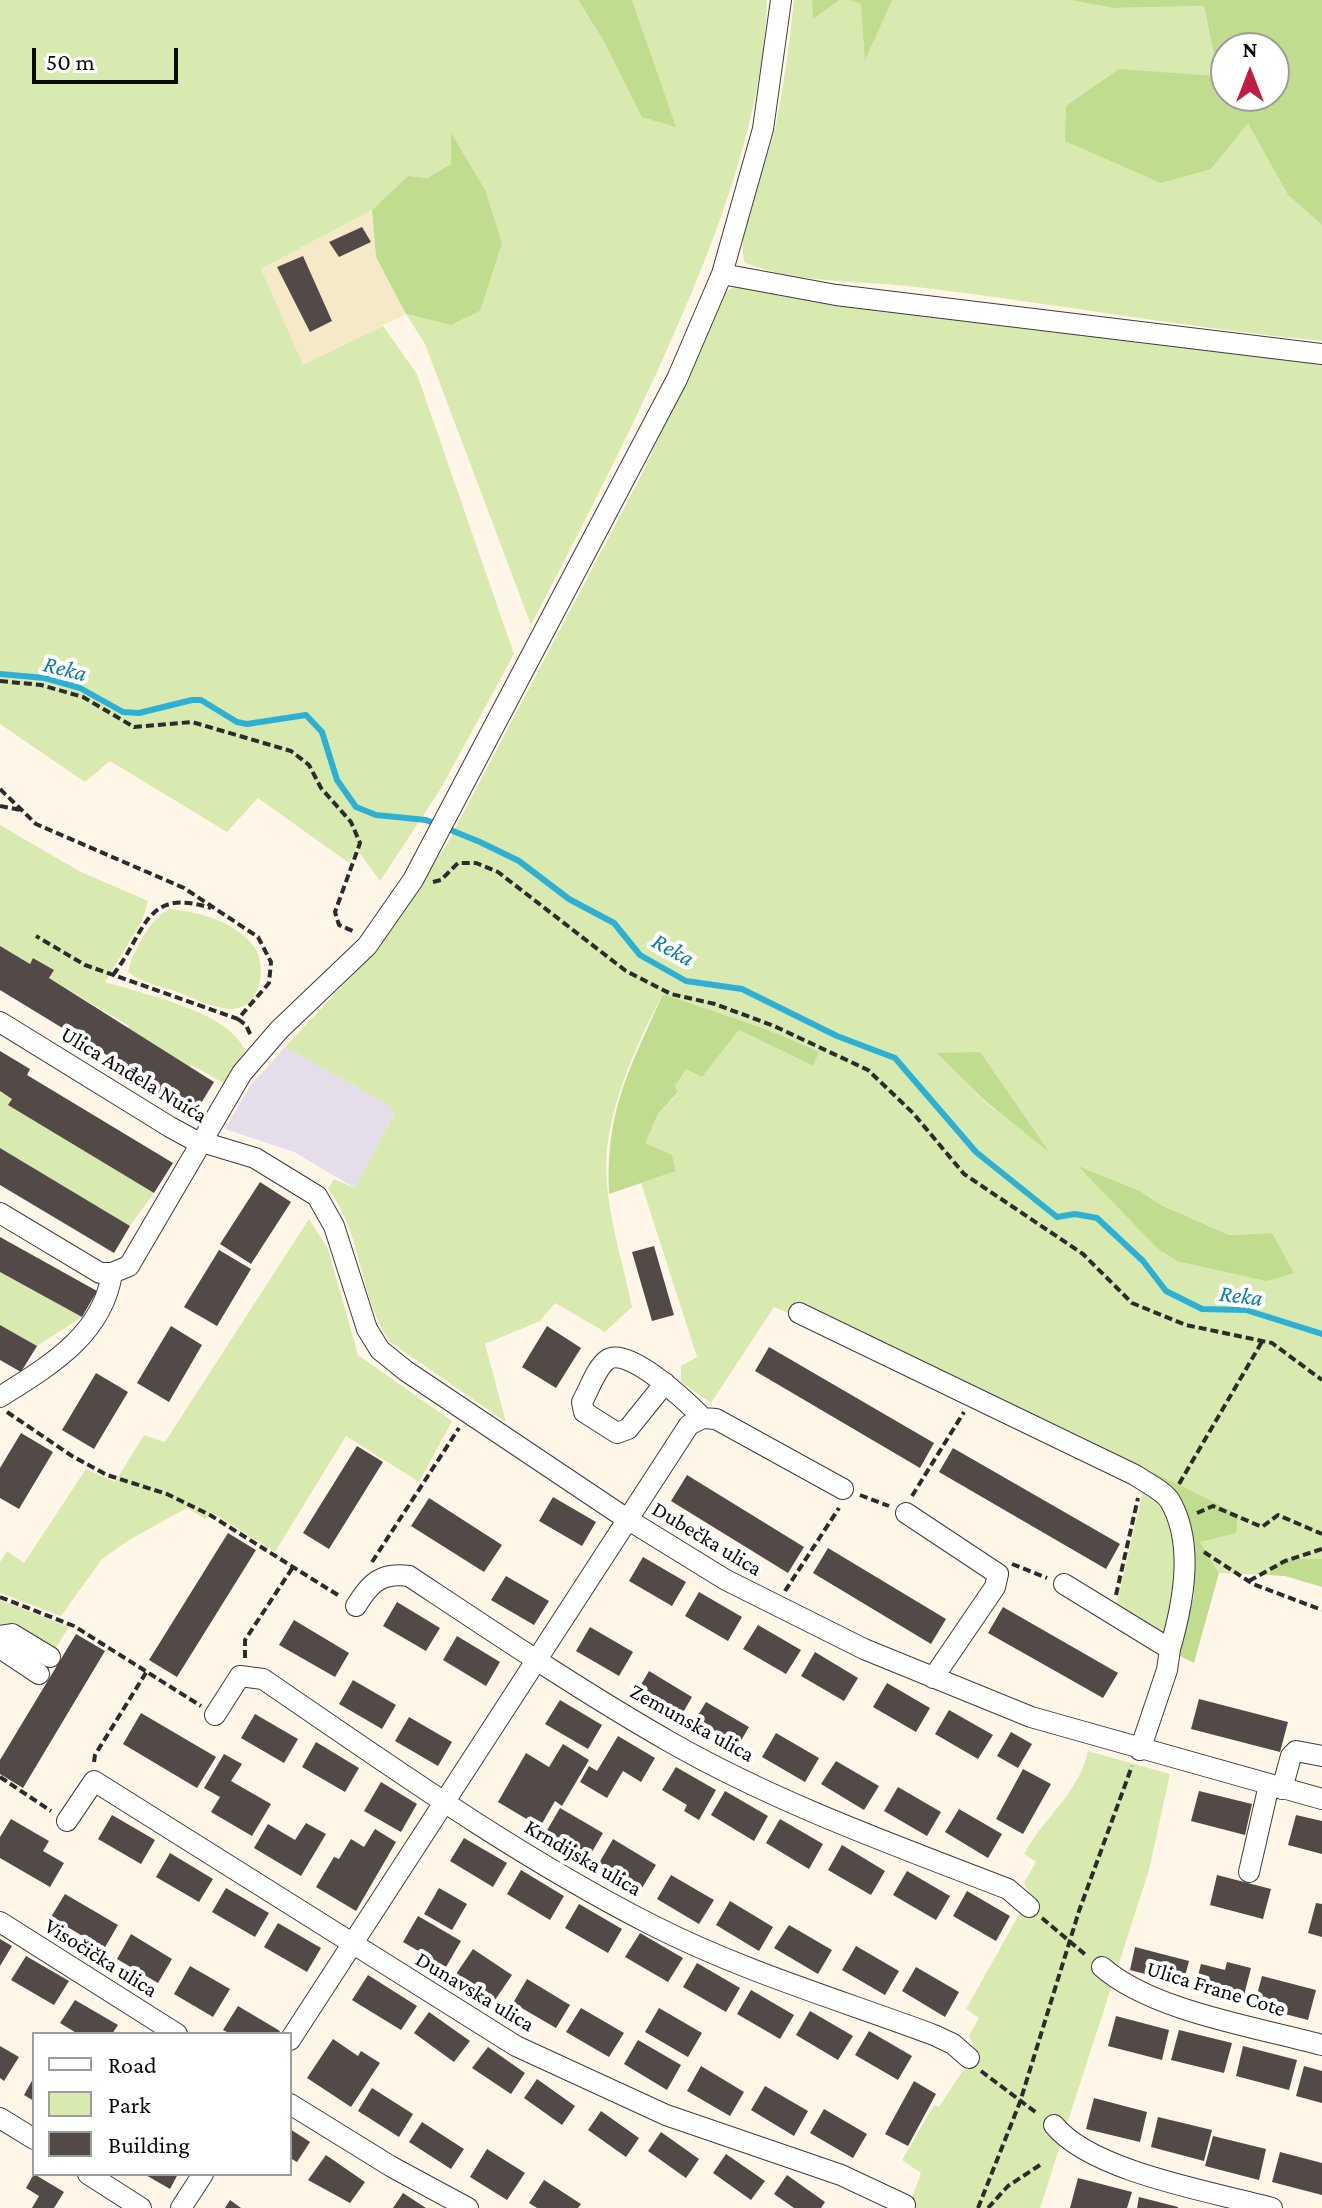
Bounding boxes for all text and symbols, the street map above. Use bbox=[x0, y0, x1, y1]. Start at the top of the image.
scale bar bbox=[36, 32, 182, 82]
north arrow bbox=[1210, 32, 1290, 112]
text: N bbox=[1243, 37, 1258, 62]
text: 50 m bbox=[46, 48, 95, 75]
water label: Reka bbox=[40, 650, 90, 688]
water label: Reka bbox=[647, 927, 699, 973]
street label: Ulica Anđela Nuića bbox=[56, 1021, 212, 1129]
water label: Reka bbox=[1218, 1279, 1264, 1313]
street label: Dubečka ulica bbox=[647, 1496, 767, 1582]
street label: Zemunska ulica bbox=[625, 1678, 759, 1768]
street label: Krndijska ulica bbox=[520, 1814, 646, 1902]
street label: Visočička ulica bbox=[39, 1913, 163, 2003]
street label: Dunavska ulica bbox=[411, 1946, 539, 2038]
street label: Ulica Frane Cote bbox=[1143, 1955, 1289, 2023]
legend bbox=[32, 2032, 292, 2176]
text: Road bbox=[108, 2051, 157, 2078]
text: Park bbox=[108, 2091, 151, 2118]
text: Building bbox=[108, 2131, 190, 2158]

